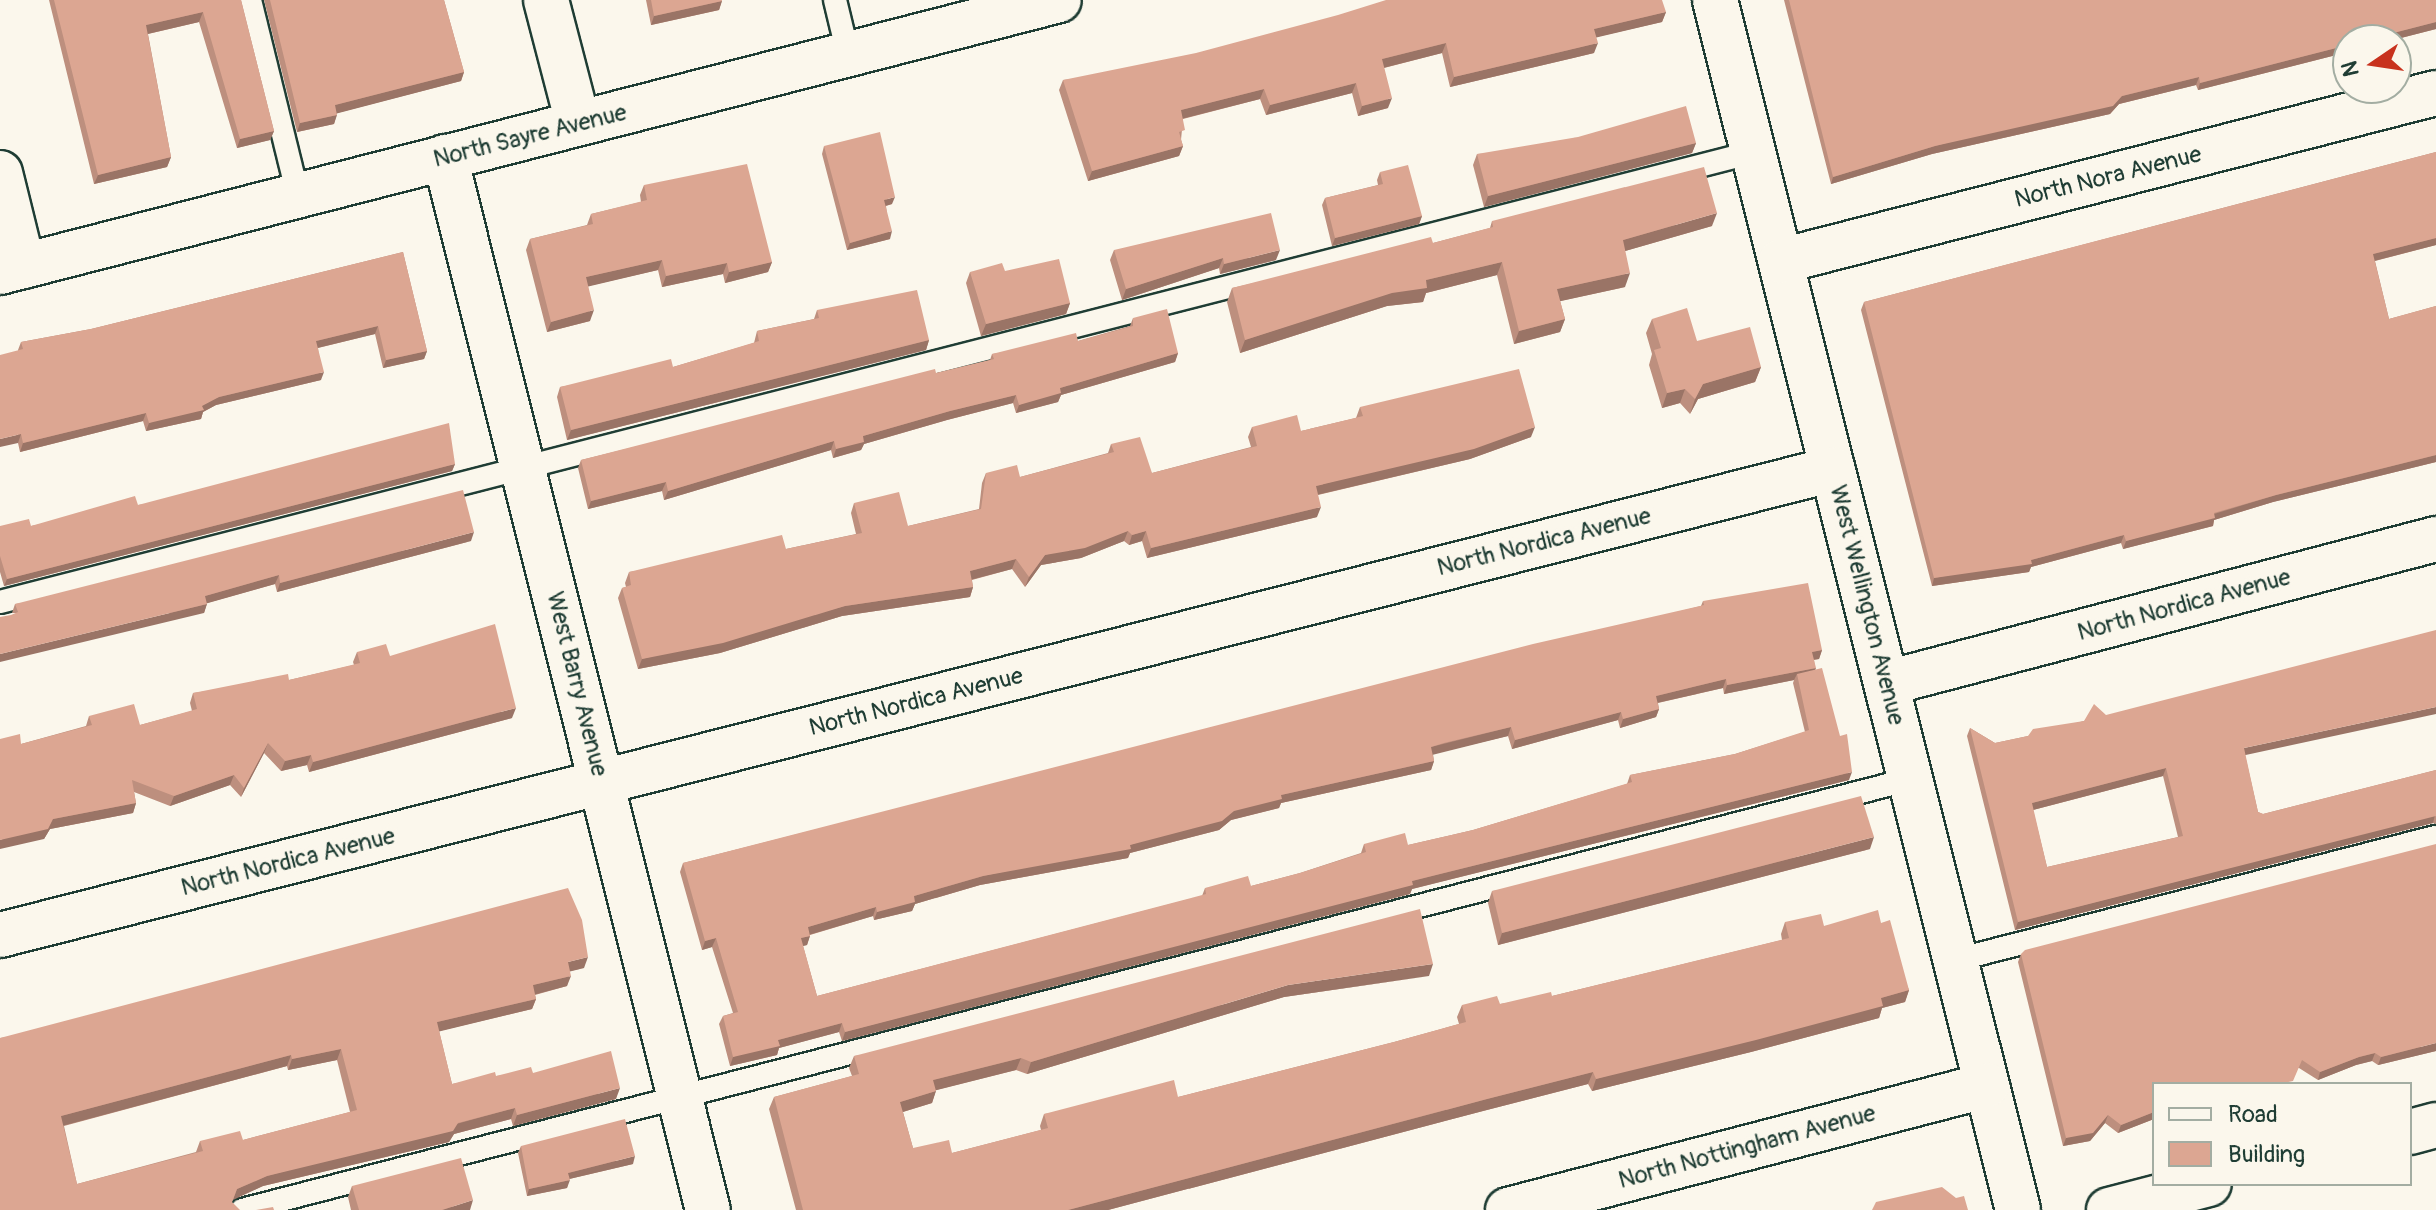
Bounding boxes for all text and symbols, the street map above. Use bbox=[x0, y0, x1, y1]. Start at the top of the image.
north arrow bbox=[2332, 24, 2412, 104]
text: N bbox=[2335, 59, 2366, 79]
street label: North Sayre Avenue bbox=[430, 98, 630, 174]
street label: North Nora Avenue bbox=[2012, 140, 2204, 214]
street label: West Wellington Avenue bbox=[1823, 482, 1911, 728]
street label: North Nordica Avenue bbox=[1434, 501, 1654, 583]
street label: North Nordica Avenue bbox=[2074, 563, 2294, 647]
street label: West Barry Avenue bbox=[540, 589, 614, 779]
street label: North Nordica Avenue bbox=[806, 661, 1026, 743]
street label: North Nordica Avenue bbox=[178, 821, 398, 903]
legend bbox=[2152, 1082, 2412, 1186]
street label: North Nottingham Avenue bbox=[1615, 1099, 1879, 1195]
text: Road bbox=[2228, 1100, 2278, 1129]
text: Building bbox=[2228, 1140, 2305, 1169]

